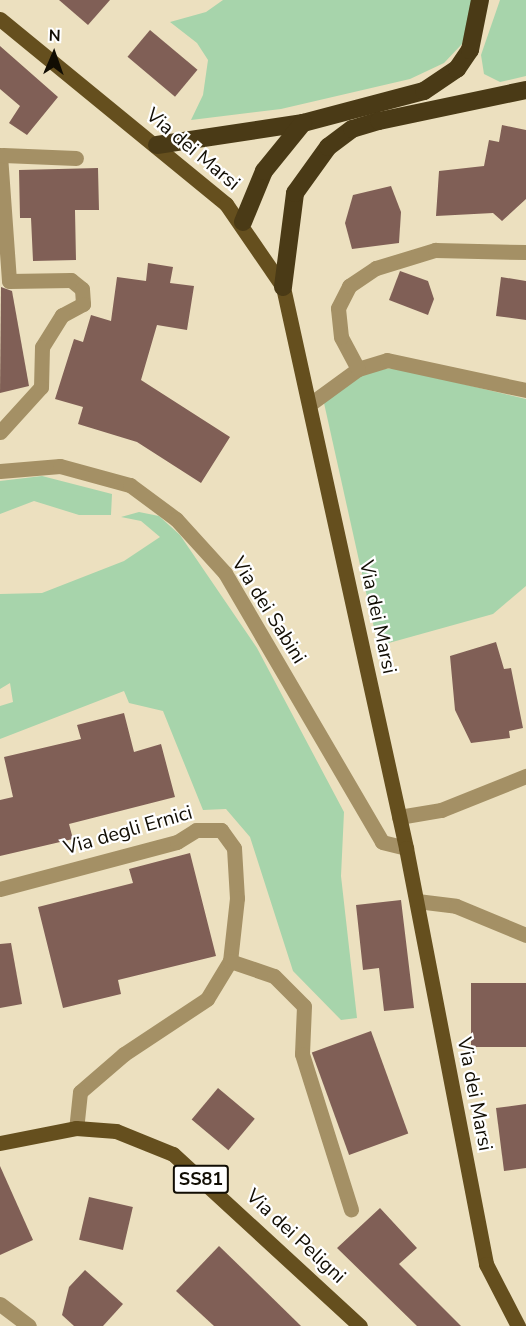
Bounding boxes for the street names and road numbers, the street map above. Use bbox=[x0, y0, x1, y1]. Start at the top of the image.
street label: Via dei Marsi bbox=[141, 103, 245, 195]
street label: Via dei Sabini bbox=[227, 552, 311, 668]
street label: Via dei Marsi bbox=[354, 558, 402, 676]
street label: Via degli Ernici bbox=[61, 800, 195, 860]
street label: Via dei Marsi bbox=[452, 1035, 498, 1153]
road number: SS81 bbox=[172, 1164, 230, 1194]
street label: Via dei Peligni bbox=[241, 1184, 351, 1288]

